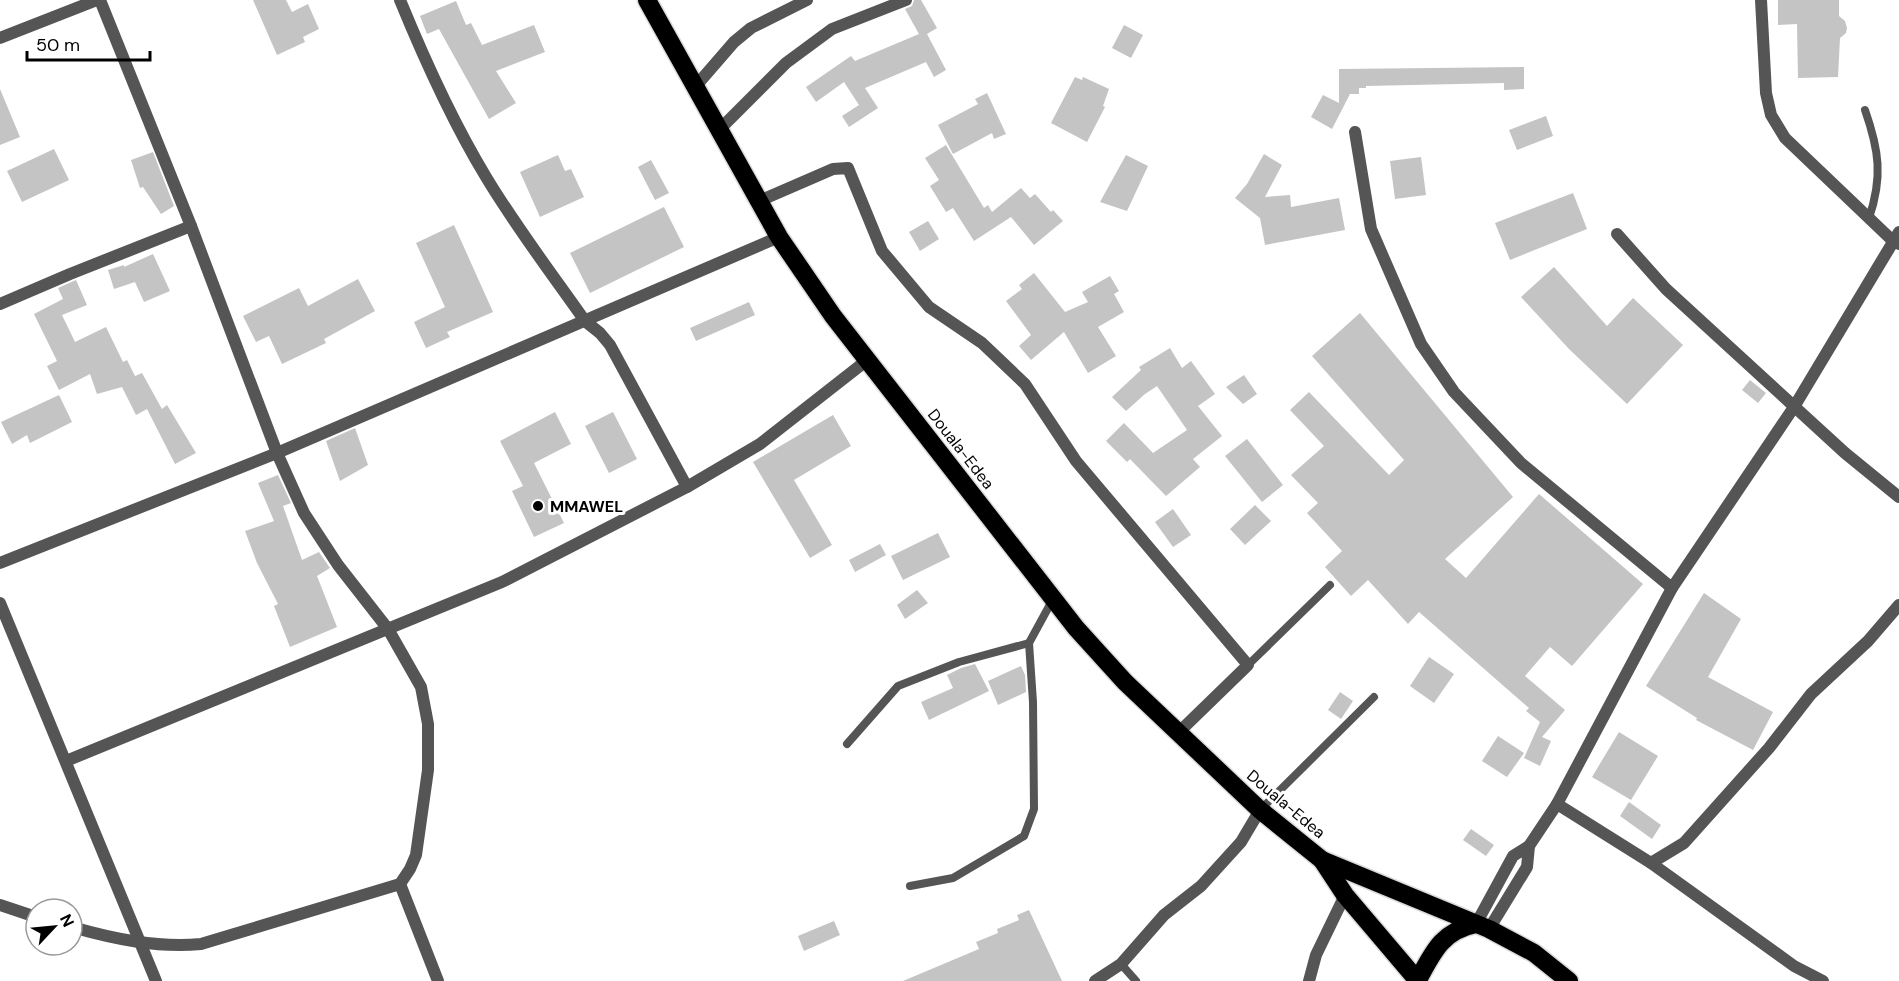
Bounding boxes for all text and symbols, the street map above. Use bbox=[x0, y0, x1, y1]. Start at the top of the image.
scale bar bbox=[27, 24, 150, 62]
text: 50 m bbox=[36, 33, 80, 57]
street label: Douala-Edea bbox=[923, 405, 999, 493]
place label: MMAWEL bbox=[550, 496, 623, 517]
marker: MMAWEL bbox=[531, 499, 545, 513]
street label: Douala-Edea bbox=[1242, 765, 1330, 843]
north arrow bbox=[24, 897, 84, 957]
text: N bbox=[55, 911, 79, 930]

